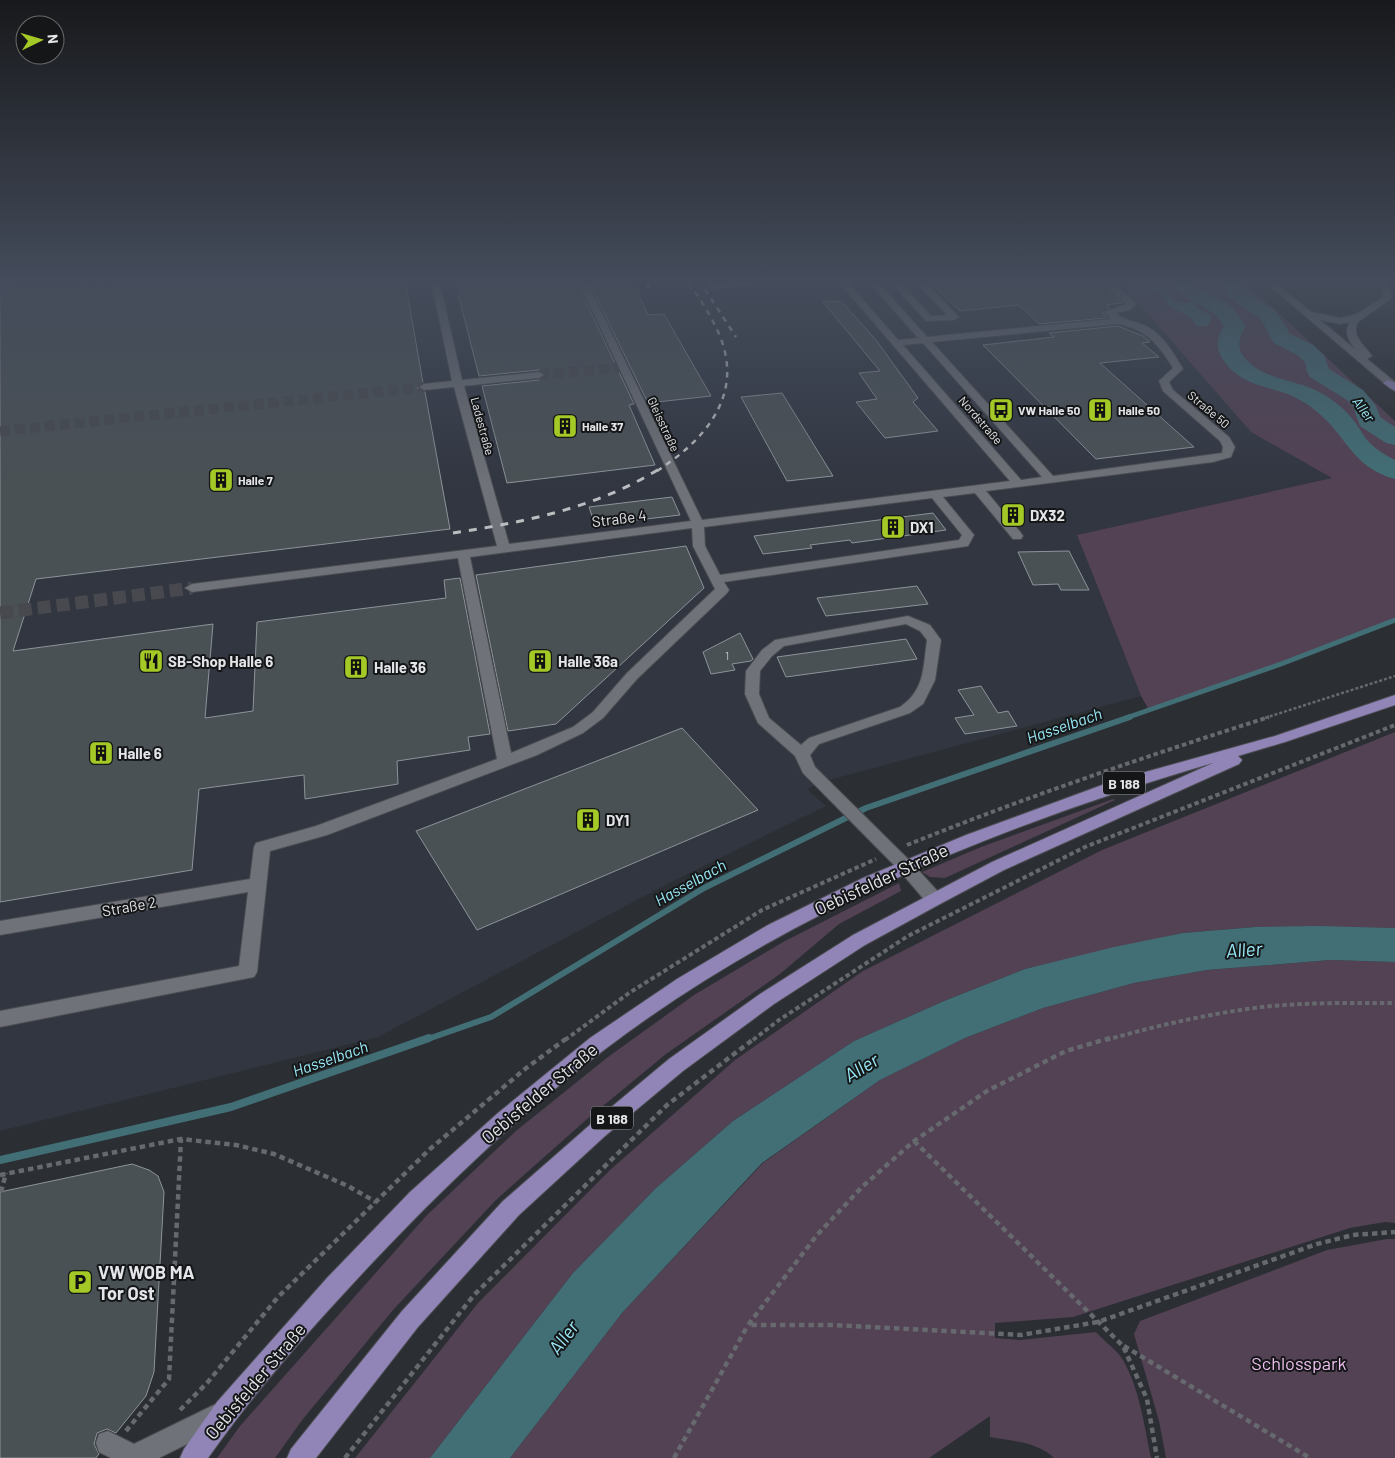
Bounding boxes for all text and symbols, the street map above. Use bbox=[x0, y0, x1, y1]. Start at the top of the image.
north arrow bbox=[15, 15, 65, 65]
text: N bbox=[45, 33, 62, 44]
street label: Straße 50 bbox=[1185, 387, 1233, 431]
street label: Nordstraße bbox=[956, 393, 1006, 447]
water label: Aller bbox=[1349, 393, 1379, 426]
street label: Gleisstraße bbox=[645, 394, 683, 454]
street label: Ladestraße bbox=[469, 395, 497, 457]
bus stop icon: VW Halle 50 bbox=[988, 397, 1014, 423]
building icon: Halle 50 bbox=[1087, 397, 1113, 423]
place label: VW Halle 50 bbox=[1018, 403, 1081, 417]
place label: Halle 50 bbox=[1118, 403, 1160, 417]
building icon: Halle 37 bbox=[552, 413, 578, 439]
place label: Halle 37 bbox=[582, 419, 623, 433]
building icon: Halle 7 bbox=[208, 467, 234, 493]
place label: Halle 7 bbox=[238, 473, 273, 487]
building icon: DX32 bbox=[1000, 502, 1026, 528]
street label: Straße 4 bbox=[591, 506, 647, 530]
place label: DX32 bbox=[1030, 506, 1065, 524]
building icon: DX1 bbox=[880, 514, 906, 540]
place label: DX1 bbox=[910, 518, 934, 536]
restaurant icon: SB-Shop Halle 6 bbox=[138, 648, 164, 674]
building icon: Halle 36a bbox=[527, 648, 553, 674]
house number: 1 bbox=[725, 648, 729, 662]
place label: SB-Shop Halle 6 bbox=[168, 652, 273, 670]
place label: Halle 36a bbox=[558, 652, 618, 670]
building icon: Halle 36 bbox=[343, 654, 369, 680]
place label: Halle 36 bbox=[374, 658, 426, 676]
water label: Hasselbach bbox=[1024, 703, 1104, 747]
building icon: Halle 6 bbox=[88, 740, 114, 766]
place label: Halle 6 bbox=[118, 744, 162, 762]
road number: B 188 bbox=[1103, 771, 1145, 794]
building icon: DY1 bbox=[575, 807, 601, 833]
place label: DY1 bbox=[606, 811, 629, 829]
street label: Oebisfelder Straße bbox=[811, 838, 951, 920]
water label: Hasselbach bbox=[651, 855, 729, 909]
street label: Straße 2 bbox=[100, 892, 158, 920]
water label: Aller bbox=[1225, 936, 1264, 962]
water label: Hasselbach bbox=[290, 1036, 370, 1080]
street label: Oebisfelder Straße bbox=[476, 1038, 602, 1148]
water label: Aller bbox=[840, 1047, 884, 1086]
road number: B 188 bbox=[591, 1106, 633, 1130]
place label: VW WOB MA Tor Ost bbox=[98, 1261, 195, 1304]
parking icon: VW WOB MA Tor Ost bbox=[67, 1269, 93, 1295]
water label: Aller bbox=[543, 1315, 584, 1358]
street label: Oebisfelder Straße bbox=[200, 1318, 310, 1444]
park label: Schlosspark bbox=[1251, 1352, 1347, 1374]

